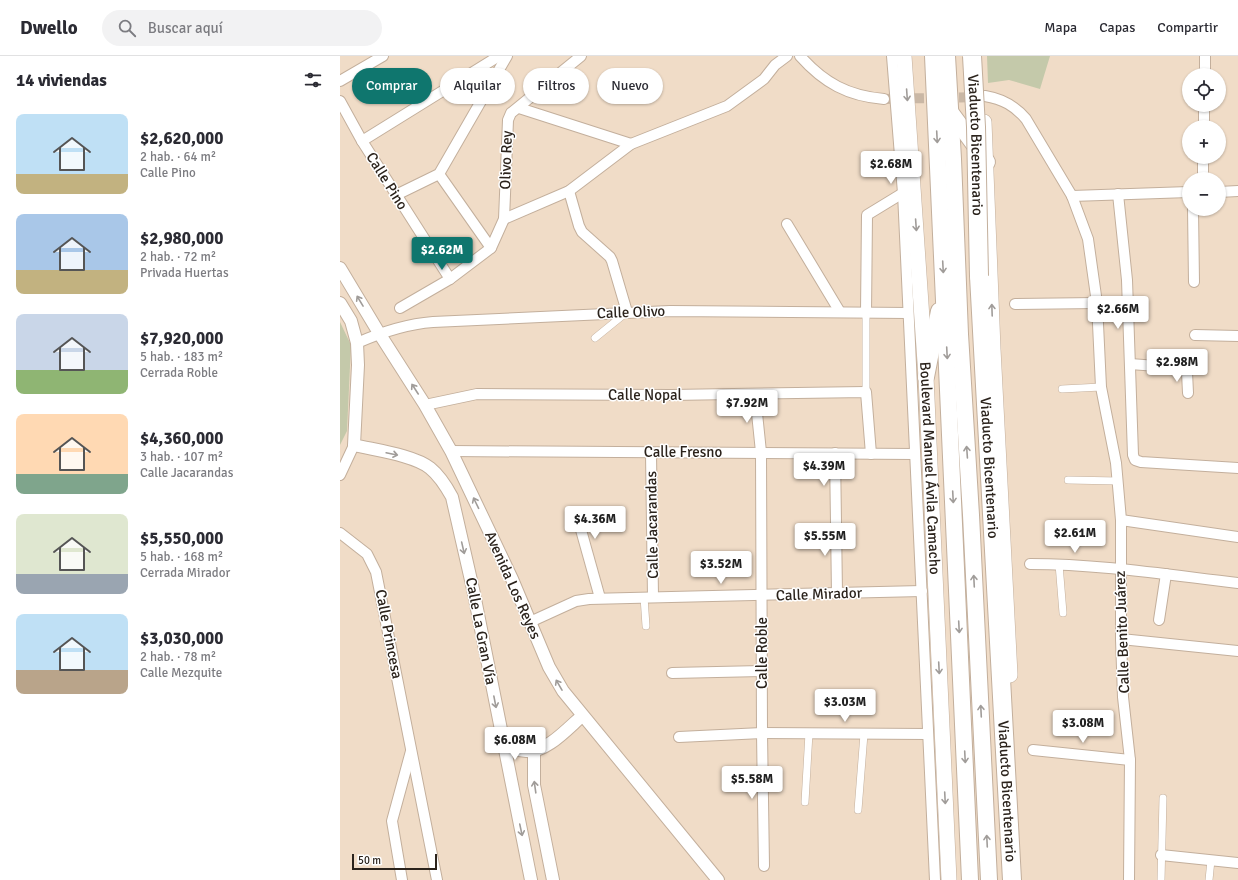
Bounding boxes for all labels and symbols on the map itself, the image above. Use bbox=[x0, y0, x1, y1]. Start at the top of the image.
street label: Viaducto Bicentenario bbox=[964, 74, 987, 216]
one-way arrow bbox=[903, 88, 910, 101]
street label: Olivo Rey bbox=[496, 130, 516, 190]
one-way arrow bbox=[933, 130, 941, 143]
street label: Calle Pino bbox=[362, 149, 412, 213]
pin: $2.68M bbox=[858, 151, 924, 185]
one-way arrow bbox=[912, 218, 919, 231]
pin: $2.62M bbox=[409, 237, 475, 271]
one-way arrow bbox=[939, 260, 947, 273]
one-way arrow bbox=[355, 295, 363, 307]
pin: $2.66M bbox=[1085, 296, 1151, 330]
street label: Calle Olivo bbox=[596, 302, 666, 322]
one-way arrow bbox=[988, 304, 996, 317]
one-way arrow bbox=[943, 346, 950, 359]
pin: $2.98M bbox=[1144, 349, 1210, 383]
street label: Boulevard Manuel Ávila Camacho bbox=[916, 361, 944, 575]
one-way arrow bbox=[411, 383, 419, 394]
street label: Calle Nopal bbox=[608, 386, 682, 404]
pin: $7.92M bbox=[714, 390, 780, 424]
street label: Viaducto Bicentenario bbox=[977, 397, 1002, 539]
street label: Calle Fresno bbox=[644, 443, 723, 461]
one-way arrow bbox=[963, 446, 971, 459]
one-way arrow bbox=[385, 450, 398, 458]
pin: $4.39M bbox=[791, 453, 857, 487]
street label: Calle Jacarandas bbox=[642, 471, 662, 579]
one-way arrow bbox=[949, 490, 957, 503]
one-way arrow bbox=[472, 498, 479, 510]
pin: $4.36M bbox=[562, 506, 628, 540]
pin: $2.61M bbox=[1042, 520, 1108, 554]
pin: $5.55M bbox=[792, 523, 858, 557]
street label: Avenida Los Reyes bbox=[481, 528, 545, 642]
one-way arrow bbox=[460, 541, 468, 554]
pin: $3.52M bbox=[688, 551, 754, 585]
street label: Calle Benito Juárez bbox=[1111, 570, 1133, 694]
one-way arrow bbox=[971, 575, 978, 588]
street label: Calle La Gran Vía bbox=[462, 576, 500, 686]
street label: Calle Mirador bbox=[776, 583, 863, 605]
street label: Calle Princesa bbox=[371, 588, 407, 680]
street label: Calle Roble bbox=[753, 617, 771, 689]
one-way arrow bbox=[955, 620, 963, 633]
one-way arrow bbox=[935, 661, 943, 674]
one-way arrow bbox=[555, 679, 563, 691]
pin: $3.03M bbox=[812, 689, 878, 723]
one-way arrow bbox=[491, 696, 499, 709]
one-way arrow bbox=[977, 705, 984, 718]
pin: $3.08M bbox=[1050, 710, 1116, 744]
street label: Viaducto Bicentenario bbox=[994, 720, 1020, 863]
pin: $6.08M bbox=[482, 727, 548, 761]
one-way arrow bbox=[961, 750, 968, 763]
pin: $5.58M bbox=[719, 766, 785, 800]
one-way arrow bbox=[531, 781, 539, 794]
one-way arrow bbox=[941, 791, 949, 804]
one-way arrow bbox=[517, 823, 525, 836]
one-way arrow bbox=[984, 835, 991, 848]
scale bar bbox=[352, 852, 437, 871]

